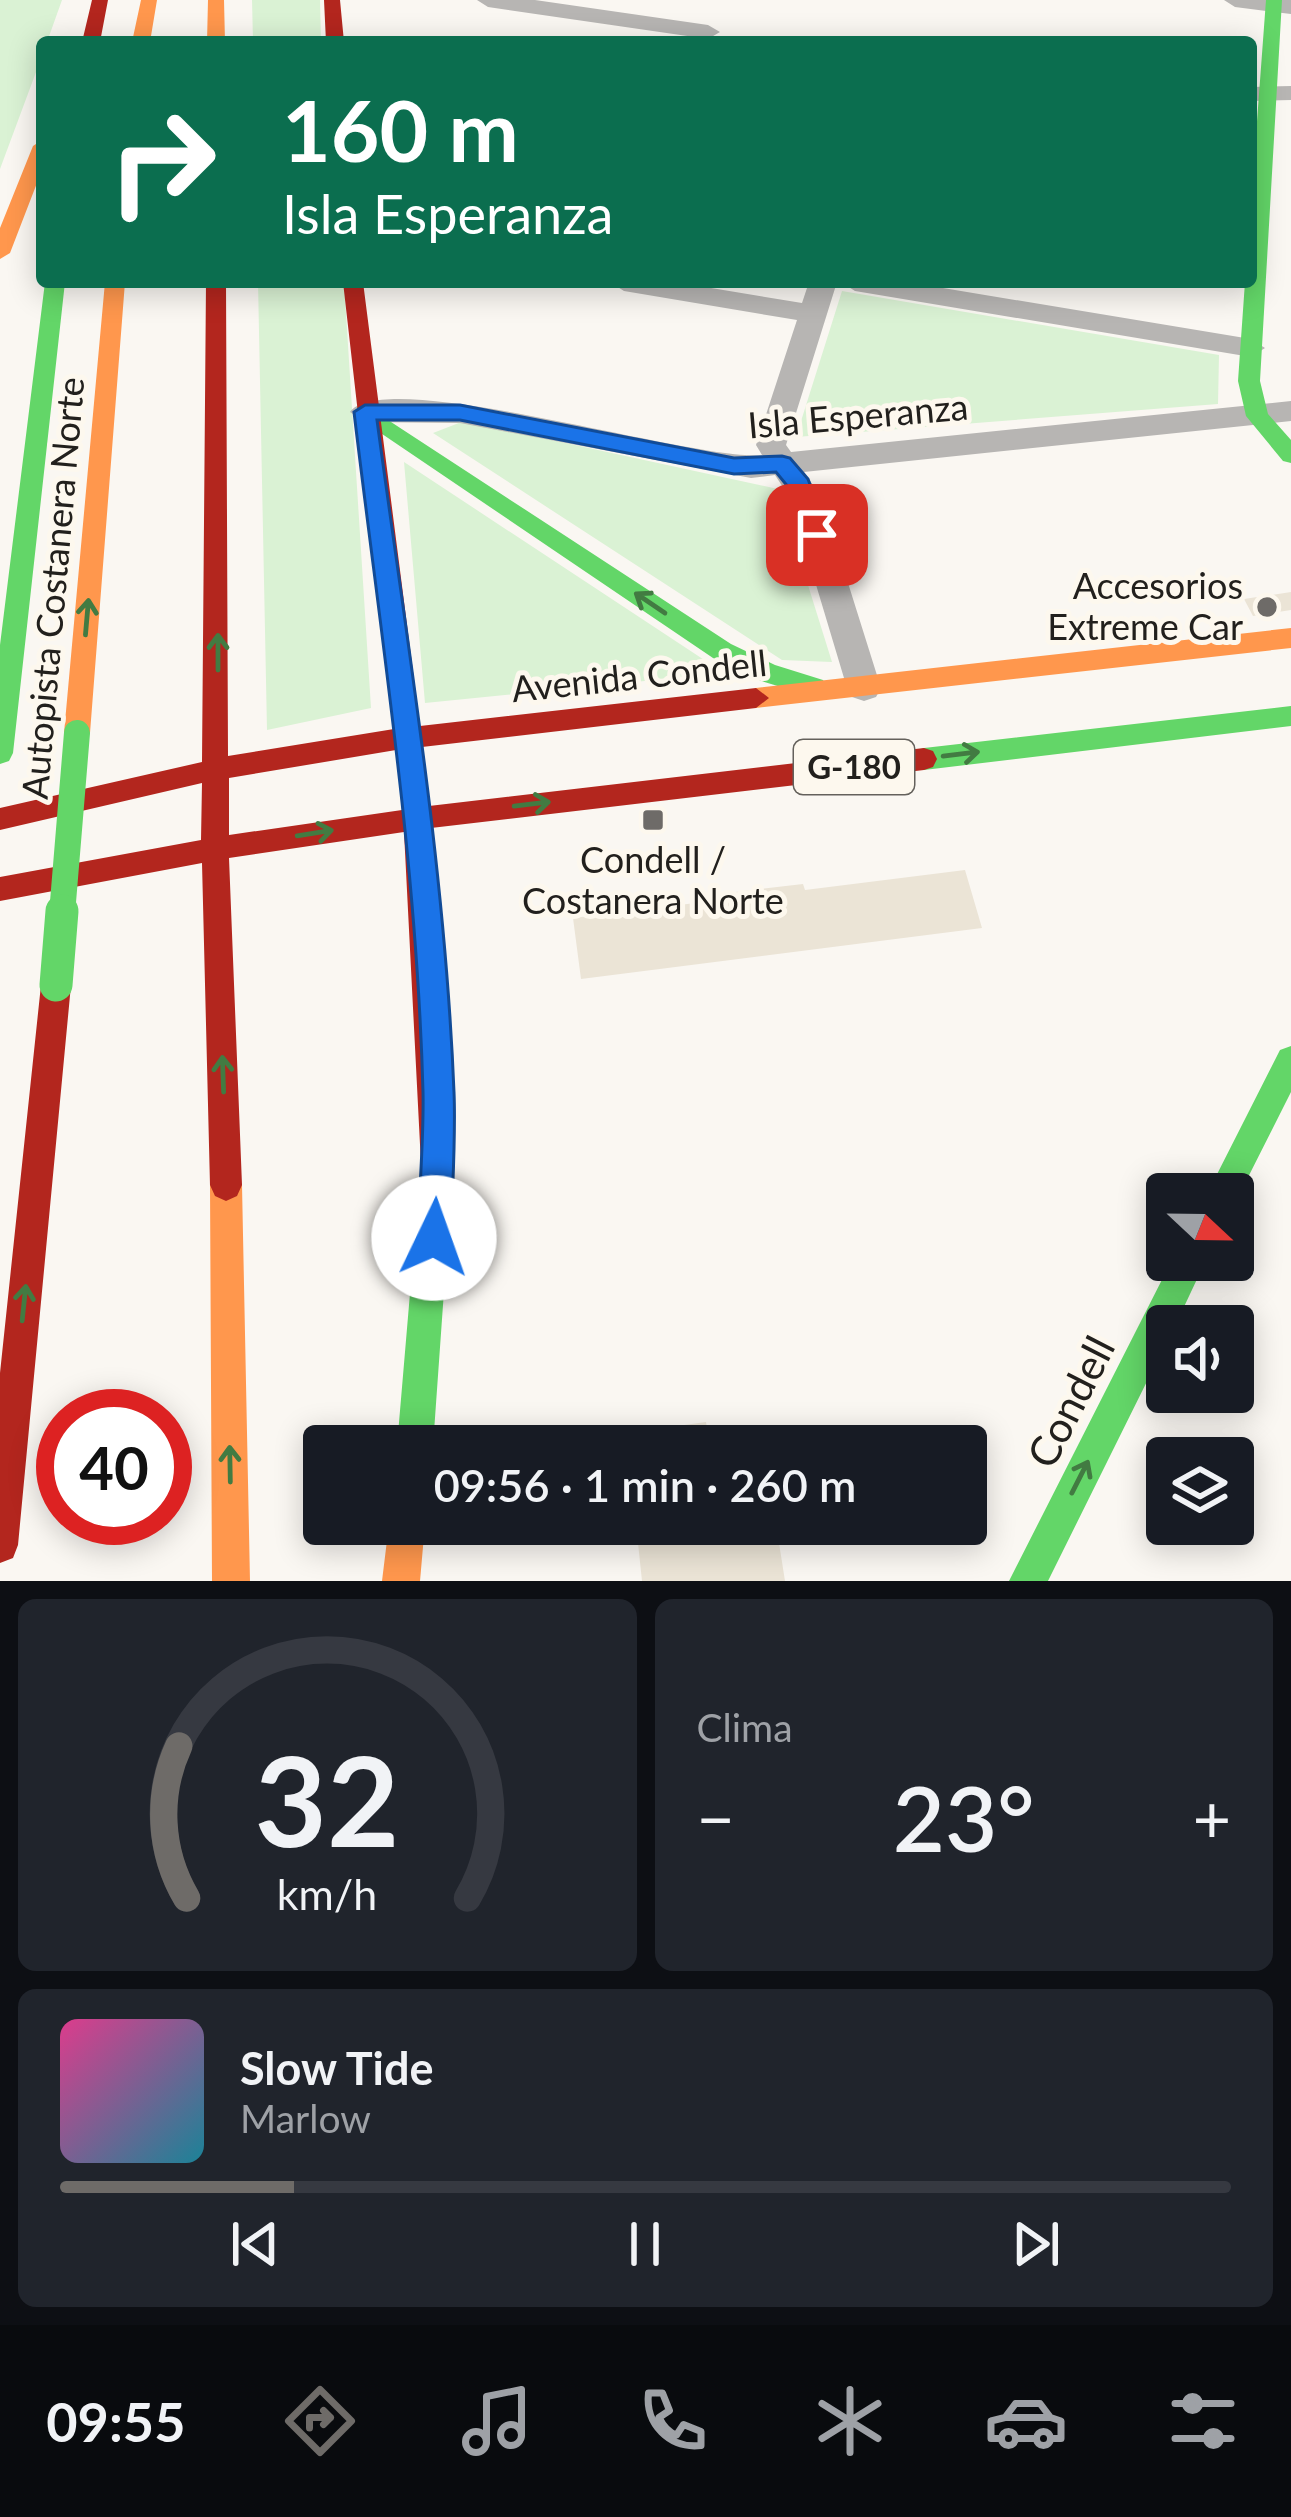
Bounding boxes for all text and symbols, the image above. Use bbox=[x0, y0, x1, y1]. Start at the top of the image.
text: 160 m bbox=[282, 79, 519, 180]
icon: right bbox=[84, 84, 240, 240]
text: Isla Esperanza bbox=[282, 181, 613, 246]
street label: Autopista Costanera Norte bbox=[12, 375, 92, 801]
street label: Isla Esperanza bbox=[746, 383, 970, 447]
pin bbox=[766, 484, 868, 586]
icon: arrive bbox=[784, 502, 850, 568]
place label: Accesorios Extreme Car bbox=[1047, 563, 1243, 648]
one-way arrow bbox=[634, 591, 668, 616]
marker: Accesorios Extreme Car bbox=[1254, 594, 1280, 620]
one-way arrow bbox=[76, 598, 99, 637]
one-way arrow bbox=[207, 633, 229, 672]
street label: Avenida Condell bbox=[509, 640, 769, 710]
road number: G-180 bbox=[794, 740, 914, 794]
one-way arrow bbox=[941, 743, 980, 765]
one-way arrow bbox=[512, 793, 551, 815]
marker: Condell / Costanera Norte bbox=[640, 807, 666, 833]
one-way arrow bbox=[295, 821, 334, 844]
place label: Condell / Costanera Norte bbox=[522, 837, 784, 922]
one-way arrow bbox=[211, 1055, 234, 1094]
north arrow bbox=[1146, 1173, 1254, 1281]
map controls bbox=[1146, 1173, 1254, 1545]
position arrow bbox=[371, 1175, 497, 1301]
one-way arrow bbox=[13, 1284, 36, 1323]
button: sound bbox=[1146, 1305, 1254, 1413]
street label: Condell bbox=[1016, 1328, 1124, 1475]
speed limit sign: 40 bbox=[36, 1389, 192, 1545]
button: layers bbox=[1146, 1437, 1254, 1545]
one-way arrow bbox=[219, 1445, 241, 1484]
text: 09:56 · 1 min · 260 m bbox=[434, 1458, 856, 1512]
one-way arrow bbox=[1070, 1459, 1093, 1495]
text: Clima bbox=[697, 1704, 793, 1750]
text: 32 bbox=[255, 1724, 400, 1874]
text: 23° bbox=[893, 1763, 1035, 1871]
text: − bbox=[697, 1778, 735, 1857]
text: + bbox=[1193, 1778, 1231, 1857]
text: km/h bbox=[277, 1868, 377, 1919]
text: Slow Tide bbox=[240, 2041, 434, 2095]
text: Marlow bbox=[240, 2095, 371, 2141]
icon: previous bbox=[222, 2211, 288, 2277]
icon: pause bbox=[612, 2211, 678, 2277]
icon: next bbox=[1003, 2211, 1069, 2277]
icon: directions bbox=[278, 2379, 362, 2463]
icon: music bbox=[455, 2379, 539, 2463]
icon: phone bbox=[631, 2379, 715, 2463]
icon: climate bbox=[808, 2379, 892, 2463]
icon: car bbox=[984, 2379, 1068, 2463]
icon: filters bbox=[1161, 2379, 1245, 2463]
text: 09:55 bbox=[46, 2389, 185, 2454]

